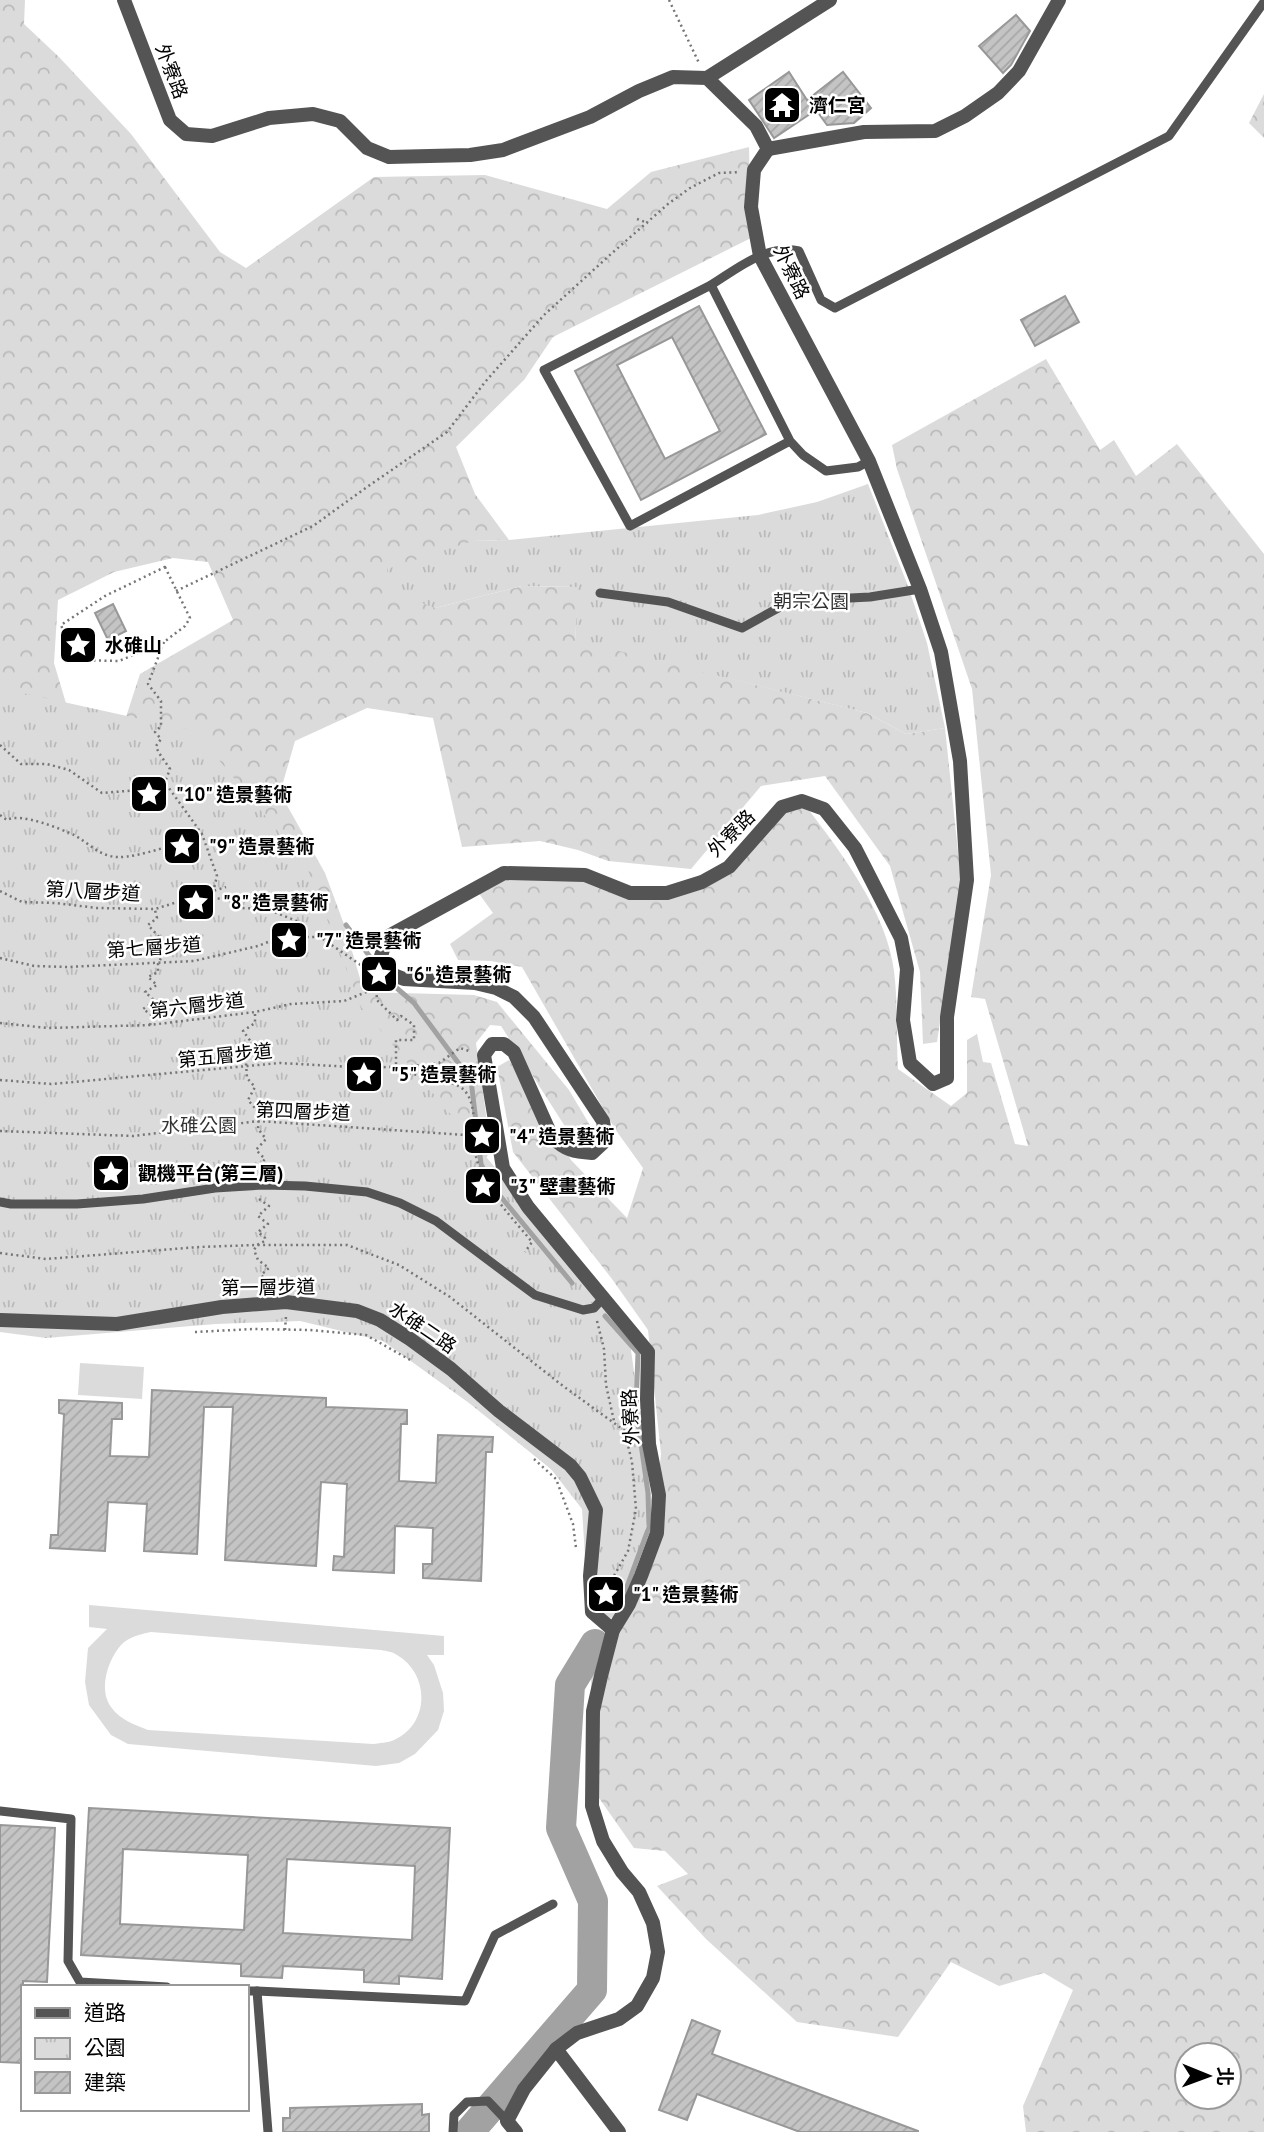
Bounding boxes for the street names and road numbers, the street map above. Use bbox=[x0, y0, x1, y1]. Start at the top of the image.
street label: 外寮路 bbox=[151, 40, 193, 102]
street label: 外寮路 bbox=[769, 241, 815, 303]
street label: 外寮路 bbox=[702, 804, 760, 862]
street label: 第八層步道 bbox=[45, 877, 141, 905]
street label: 第七層步道 bbox=[106, 932, 202, 962]
street label: 第六層步道 bbox=[148, 987, 246, 1023]
street label: 第五層步道 bbox=[176, 1038, 274, 1072]
street label: 第四層步道 bbox=[255, 1097, 351, 1125]
street label: 第一層步道 bbox=[220, 1274, 316, 1300]
street label: 水碓二路 bbox=[385, 1296, 461, 1358]
street label: 外寮路 bbox=[617, 1388, 643, 1446]

